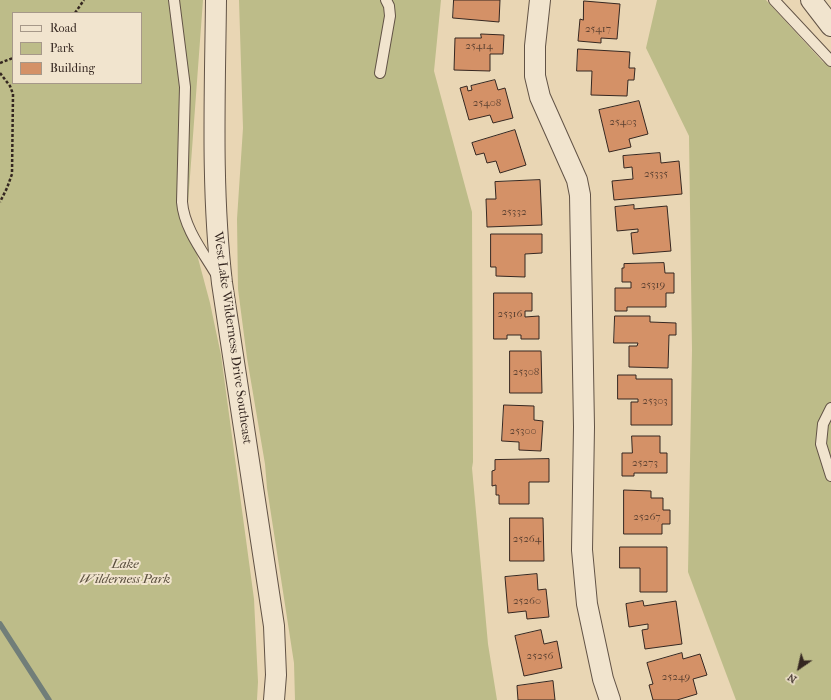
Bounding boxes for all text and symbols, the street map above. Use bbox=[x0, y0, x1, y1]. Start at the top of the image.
legend bbox=[12, 12, 142, 84]
text: Road bbox=[50, 21, 77, 35]
house number: 25417 bbox=[585, 22, 611, 36]
house number: 25414 bbox=[465, 39, 493, 53]
text: Park bbox=[50, 41, 74, 55]
text: Building bbox=[50, 61, 95, 75]
house number: 25408 bbox=[473, 96, 501, 110]
house number: 25403 bbox=[609, 115, 637, 129]
house number: 25335 bbox=[644, 167, 668, 181]
house number: 25332 bbox=[501, 205, 527, 219]
street label: West Lake Wilderness Drive Southeast bbox=[209, 231, 255, 445]
house number: 25319 bbox=[641, 278, 665, 292]
house number: 25316 bbox=[498, 307, 522, 321]
house number: 25308 bbox=[513, 365, 539, 379]
house number: 25303 bbox=[642, 394, 668, 408]
house number: 25300 bbox=[509, 424, 537, 438]
house number: 25273 bbox=[632, 456, 658, 470]
house number: 25267 bbox=[633, 510, 661, 524]
house number: 25264 bbox=[513, 532, 541, 546]
park label: Lake Wilderness Park bbox=[80, 557, 170, 588]
house number: 25260 bbox=[513, 594, 541, 608]
north arrow bbox=[779, 648, 819, 688]
house number: 25256 bbox=[527, 649, 553, 663]
house number: 25249 bbox=[662, 670, 690, 684]
text: N bbox=[785, 671, 799, 686]

